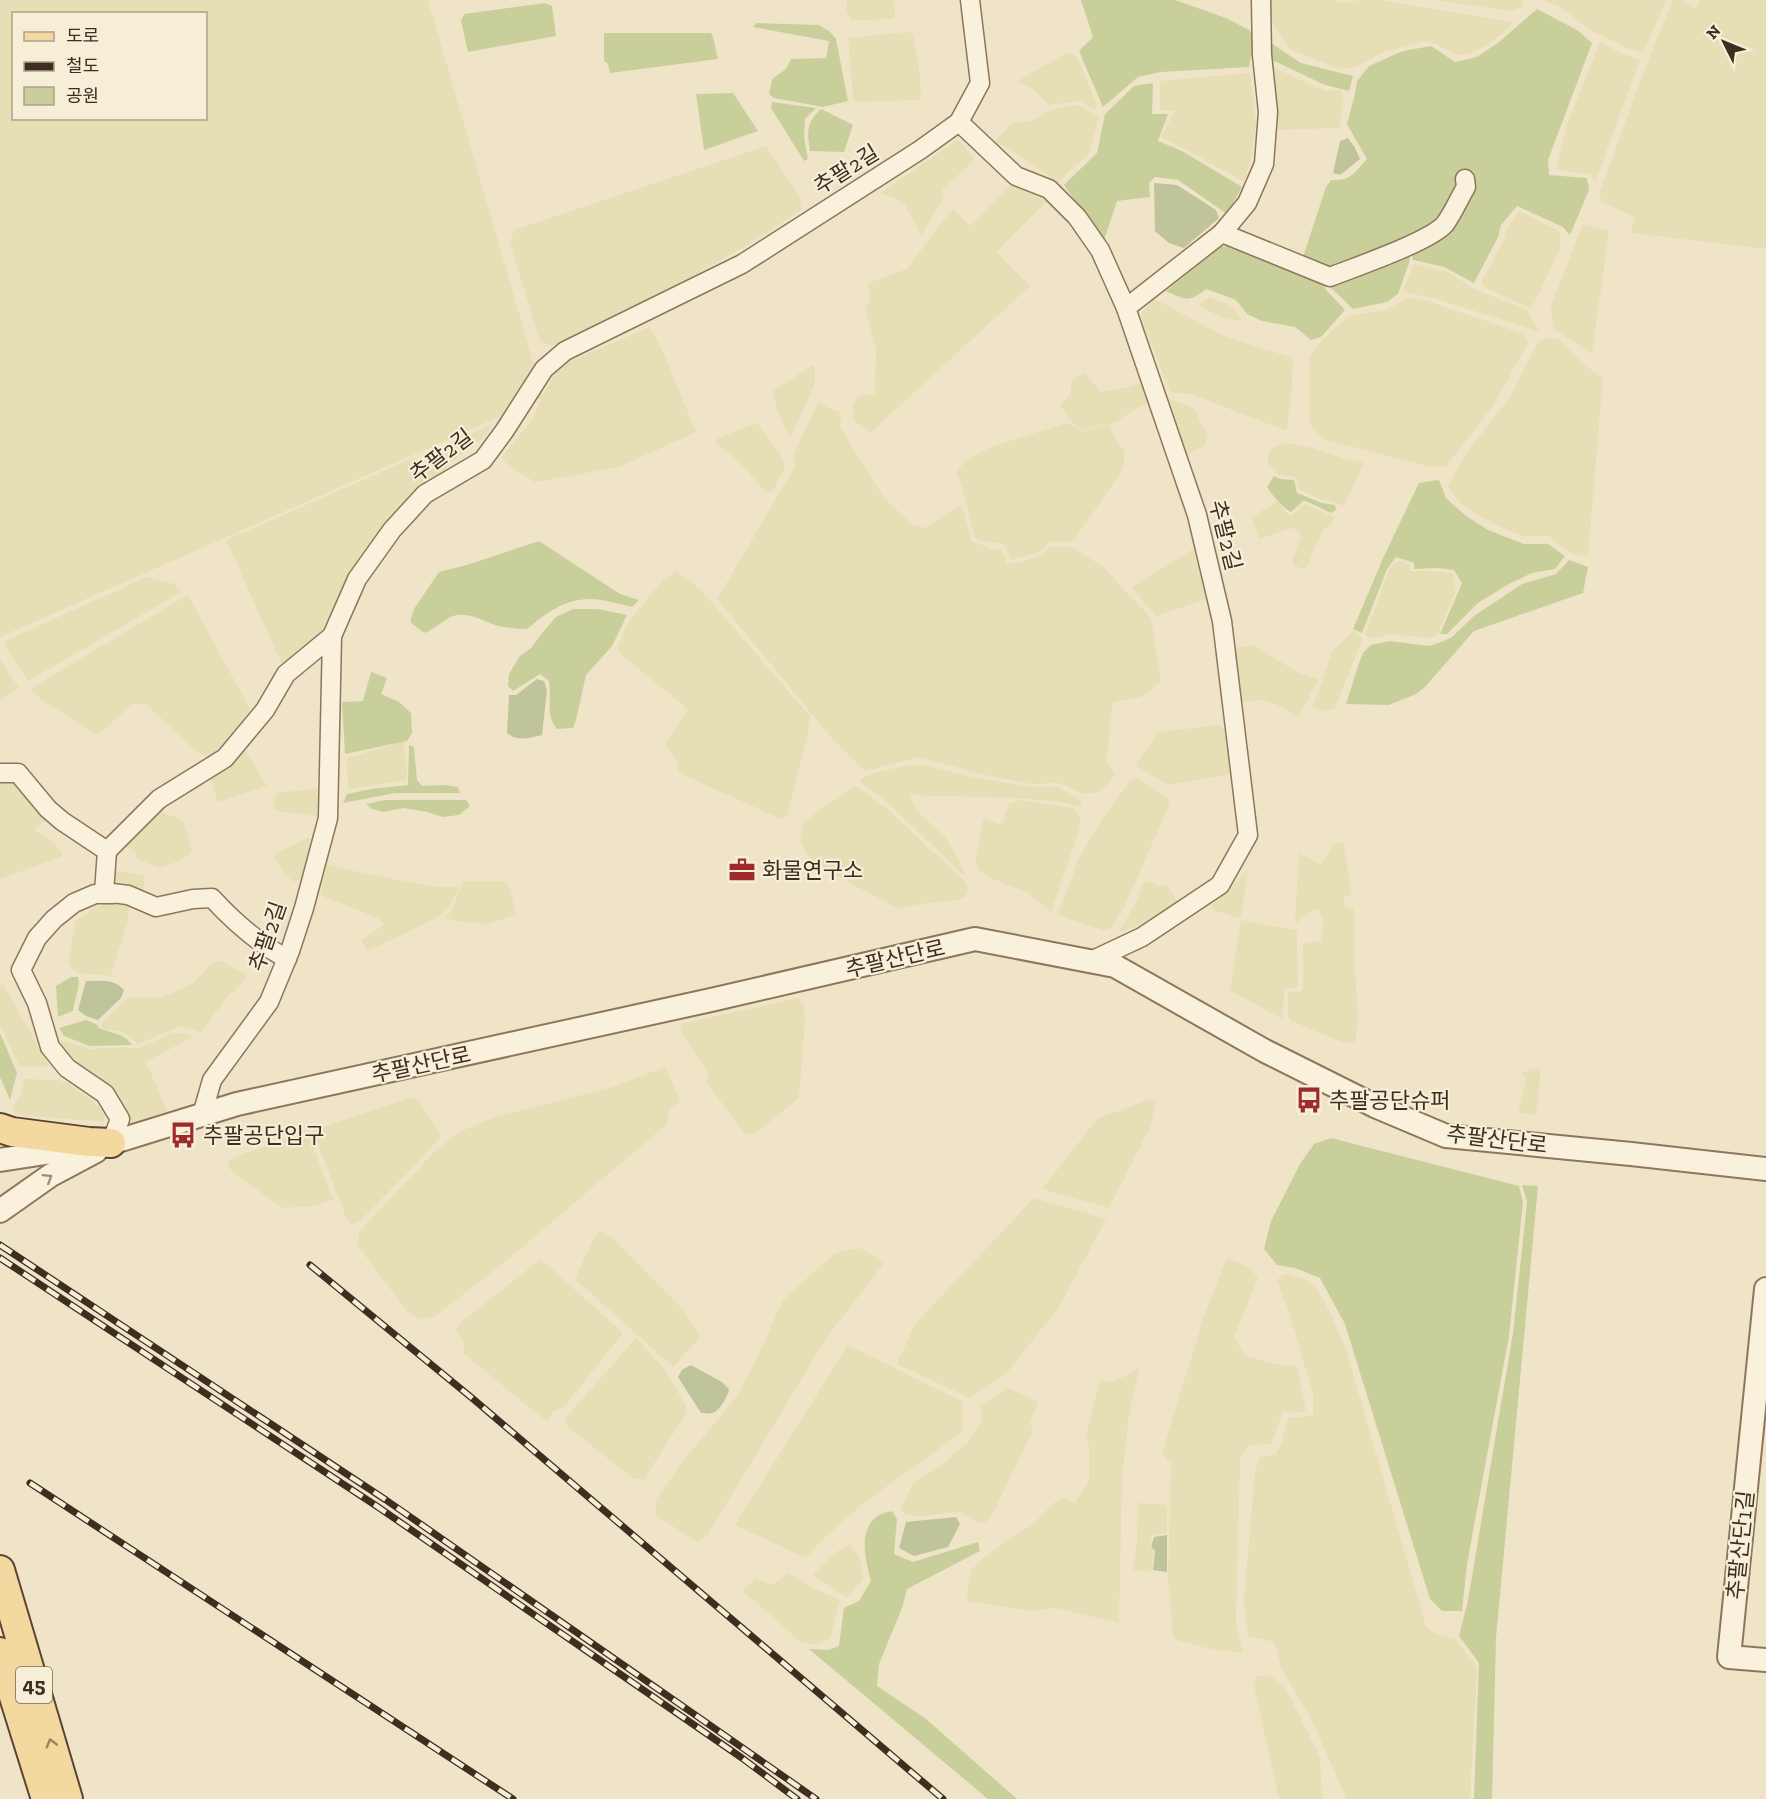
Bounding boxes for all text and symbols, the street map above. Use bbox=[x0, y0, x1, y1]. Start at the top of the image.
legend bbox=[12, 12, 207, 120]
north arrow bbox=[1694, 12, 1754, 72]
text: N bbox=[1702, 21, 1724, 43]
text: 도로 bbox=[66, 25, 99, 47]
text: 철도 bbox=[66, 55, 99, 77]
text: 공원 bbox=[66, 85, 99, 107]
street label: 추팔2길 bbox=[809, 139, 884, 200]
street label: 추팔2길 bbox=[404, 423, 478, 488]
street label: 추팔2길 bbox=[1204, 497, 1247, 573]
office icon: 화물연구소 bbox=[727, 855, 757, 885]
place label: 화물연구소 bbox=[762, 857, 863, 884]
street label: 추팔2길 bbox=[243, 898, 292, 975]
street label: 추팔산단로 bbox=[843, 934, 947, 983]
street label: 추팔산단로 bbox=[369, 1041, 473, 1088]
bus stop icon: 추팔공단슈퍼 bbox=[1294, 1085, 1324, 1115]
place label: 추팔공단슈퍼 bbox=[1329, 1087, 1450, 1114]
bus stop icon: 추팔공단입구 bbox=[168, 1120, 198, 1150]
street label: 추팔산단로 bbox=[1445, 1120, 1549, 1159]
place label: 추팔공단입구 bbox=[203, 1122, 324, 1149]
one-way arrow bbox=[42, 1173, 52, 1185]
street label: 추팔산단1길 bbox=[1721, 1489, 1760, 1601]
road number: 45 bbox=[16, 1667, 52, 1703]
one-way arrow bbox=[46, 1738, 58, 1749]

